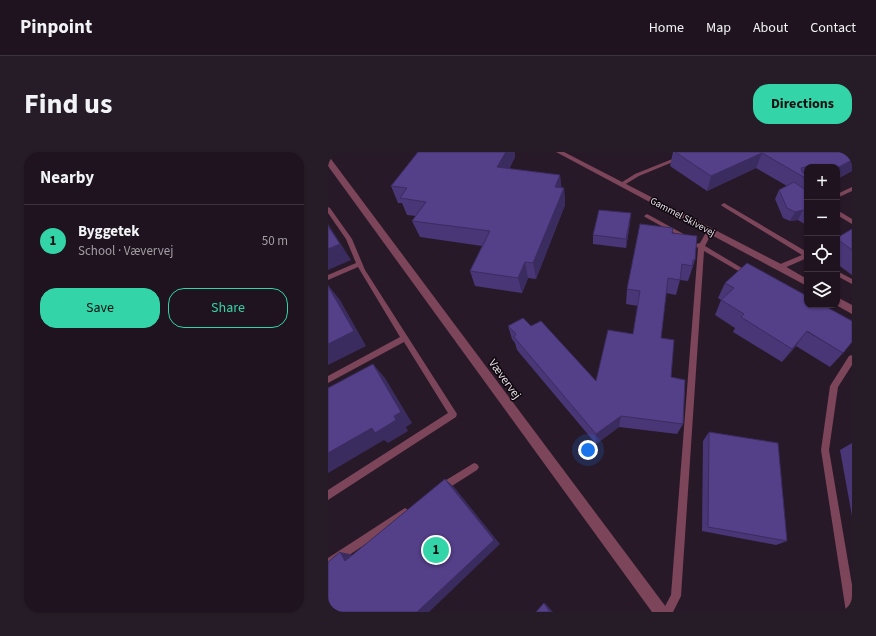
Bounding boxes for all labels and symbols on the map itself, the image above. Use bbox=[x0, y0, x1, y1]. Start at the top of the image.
street label: Gammel Skivevej bbox=[648, 194, 717, 240]
street label: Vævervej bbox=[484, 356, 525, 403]
your location bbox=[578, 440, 598, 460]
pin: 1 bbox=[423, 535, 449, 565]

